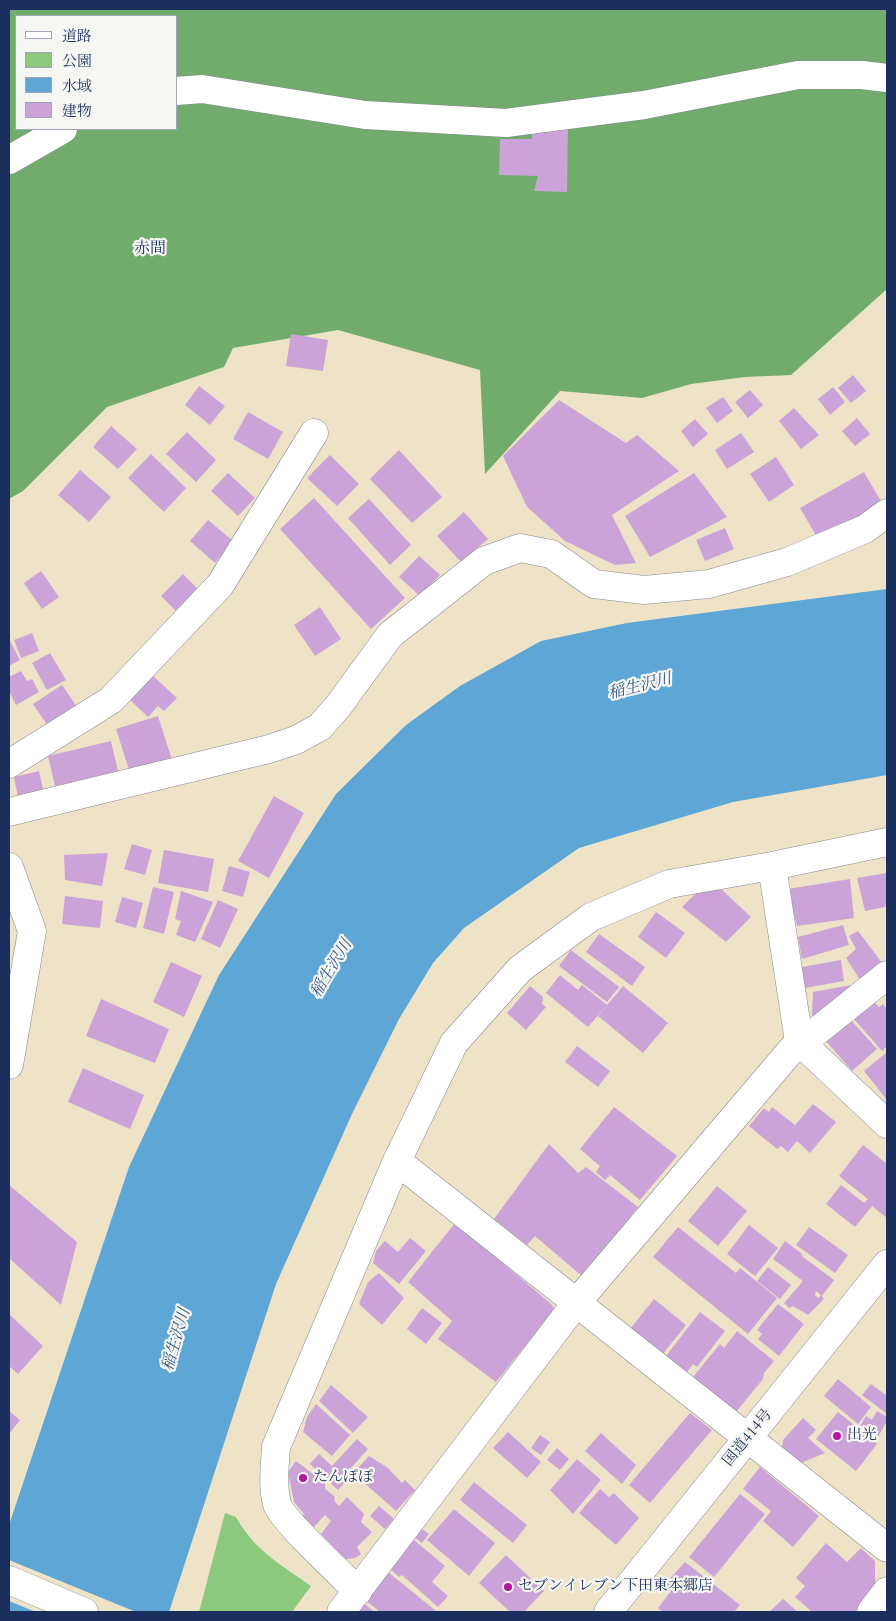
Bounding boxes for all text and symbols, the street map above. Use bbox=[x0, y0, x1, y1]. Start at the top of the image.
legend bbox=[15, 15, 178, 130]
text: 道路 bbox=[62, 26, 92, 46]
text: 公園 bbox=[62, 51, 92, 71]
text: 水域 bbox=[62, 76, 92, 96]
text: 建物 bbox=[62, 101, 92, 121]
district label: 赤間 bbox=[134, 239, 166, 259]
water label: 稲生沢川 bbox=[607, 670, 673, 704]
water label: 稲生沢川 bbox=[307, 937, 357, 1001]
water label: 稲生沢川 bbox=[159, 1307, 195, 1373]
street label: 国道414号 bbox=[720, 1406, 776, 1470]
place label: 出光 bbox=[847, 1427, 877, 1445]
marker: 出光 bbox=[831, 1430, 843, 1442]
place label: たんぽぽ bbox=[313, 1469, 373, 1487]
marker: たんぽぽ bbox=[297, 1472, 309, 1484]
place label: セブンイレブン下田東本郷店 bbox=[518, 1578, 713, 1596]
marker: セブンイレブン下田東本郷店 bbox=[502, 1581, 514, 1593]

